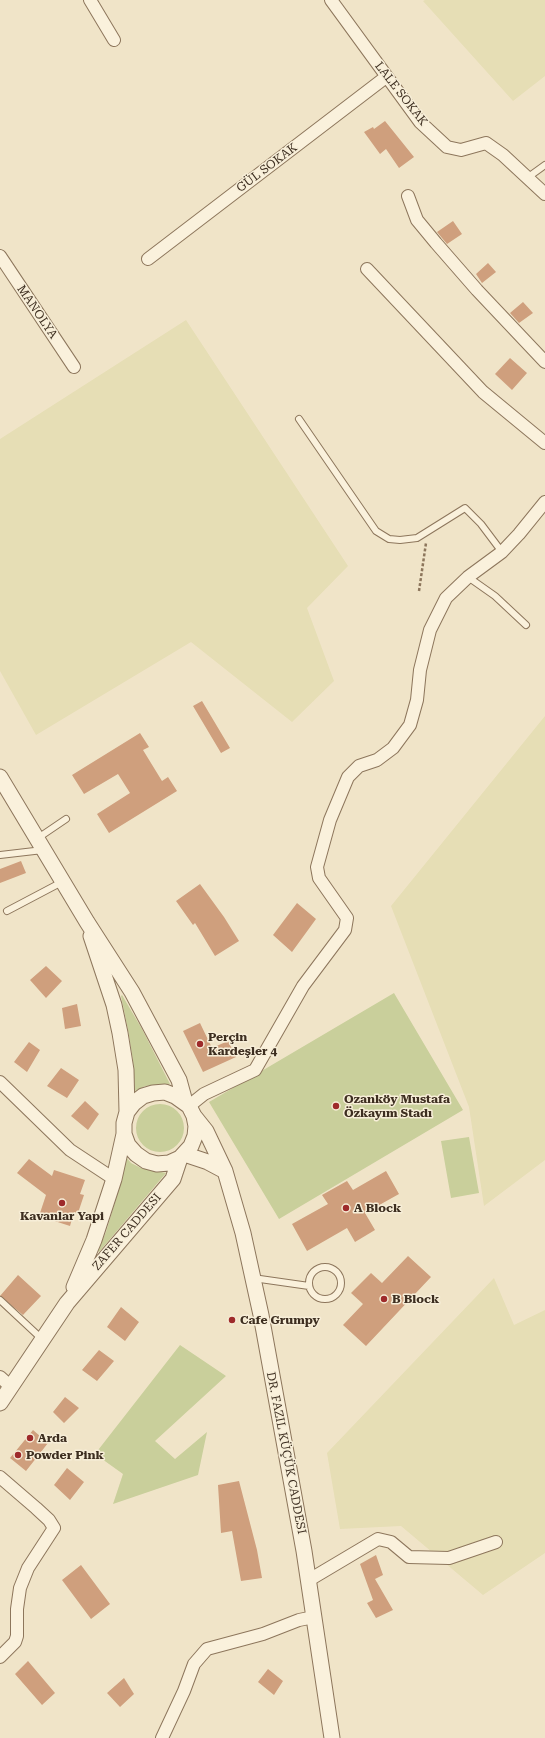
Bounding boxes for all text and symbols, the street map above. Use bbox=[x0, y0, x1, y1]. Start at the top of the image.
street label: LALE SOKAK bbox=[372, 59, 430, 129]
street label: GÜL SOKAK bbox=[234, 140, 300, 196]
street label: MANOLYA bbox=[14, 282, 60, 342]
place label: Perçin Kardeşler 4 bbox=[208, 1030, 277, 1058]
marker: Perçin Kardeşler 4 bbox=[195, 1039, 205, 1049]
place label: Ozanköy Mustafa Özkayım Stadı bbox=[344, 1092, 450, 1120]
marker: Ozanköy Mustafa Özkayım Stadı bbox=[331, 1101, 341, 1111]
street label: ZAFER CADDESI bbox=[90, 1191, 164, 1273]
marker: Kavanlar Yapi bbox=[57, 1198, 67, 1208]
place label: A Block bbox=[354, 1201, 401, 1215]
marker: A Block bbox=[341, 1203, 351, 1213]
place label: Kavanlar Yapi bbox=[20, 1209, 104, 1223]
place label: B Block bbox=[392, 1292, 439, 1306]
marker: B Block bbox=[379, 1294, 389, 1304]
place label: Cafe Grumpy bbox=[240, 1313, 320, 1327]
marker: Cafe Grumpy bbox=[227, 1315, 237, 1325]
street label: DR. FAZIL KÜÇÜK CADDESI bbox=[263, 1371, 309, 1535]
place label: Arda bbox=[38, 1431, 67, 1445]
marker: Arda bbox=[25, 1433, 35, 1443]
place label: Powder Pink bbox=[26, 1448, 104, 1462]
marker: Powder Pink bbox=[13, 1450, 23, 1460]

